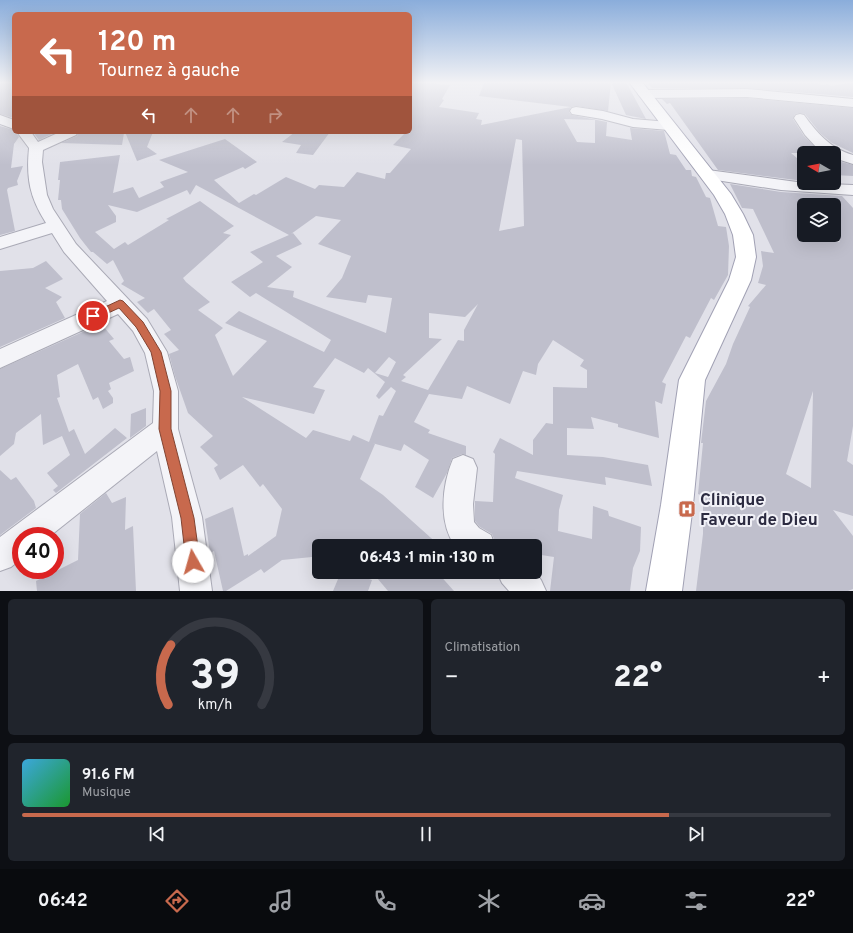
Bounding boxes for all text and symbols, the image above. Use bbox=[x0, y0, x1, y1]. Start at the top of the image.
text: 120 m bbox=[98, 25, 176, 61]
icon: left bbox=[32, 28, 84, 80]
text: Tournez à gauche bbox=[98, 60, 240, 83]
icon: left bbox=[138, 104, 160, 126]
icon: ahead bbox=[180, 104, 202, 126]
icon: ahead bbox=[222, 104, 244, 126]
icon: right bbox=[264, 104, 286, 126]
north arrow bbox=[797, 146, 841, 190]
map controls bbox=[797, 146, 841, 242]
button: layers bbox=[797, 198, 841, 242]
pin bbox=[76, 299, 110, 333]
icon: arrive bbox=[82, 305, 104, 327]
place label: Clinique Faveur de Dieu bbox=[700, 490, 818, 532]
hospital icon: Clinique Faveur de Dieu bbox=[677, 499, 697, 519]
speed limit sign: 40 bbox=[12, 527, 64, 579]
position arrow bbox=[172, 541, 214, 583]
text: 06:43 · 1 min · 130 m bbox=[359, 549, 495, 568]
text: Climatisation bbox=[445, 640, 520, 656]
text: 39 bbox=[190, 651, 240, 704]
text: 22° bbox=[613, 660, 662, 697]
text: − bbox=[445, 665, 459, 692]
text: + bbox=[817, 665, 831, 692]
text: km/h bbox=[198, 696, 233, 714]
text: 91.6 FM bbox=[82, 766, 135, 785]
text: Musique bbox=[82, 785, 131, 801]
icon: previous bbox=[146, 823, 168, 845]
icon: pause bbox=[415, 823, 437, 845]
icon: next bbox=[685, 823, 707, 845]
icon: directions bbox=[163, 887, 191, 915]
icon: music bbox=[267, 887, 295, 915]
icon: phone bbox=[371, 887, 399, 915]
icon: climate bbox=[475, 887, 503, 915]
icon: car bbox=[578, 887, 606, 915]
icon: filters bbox=[682, 887, 710, 915]
text: 06:42 bbox=[38, 890, 88, 913]
text: 22° bbox=[786, 890, 815, 913]

